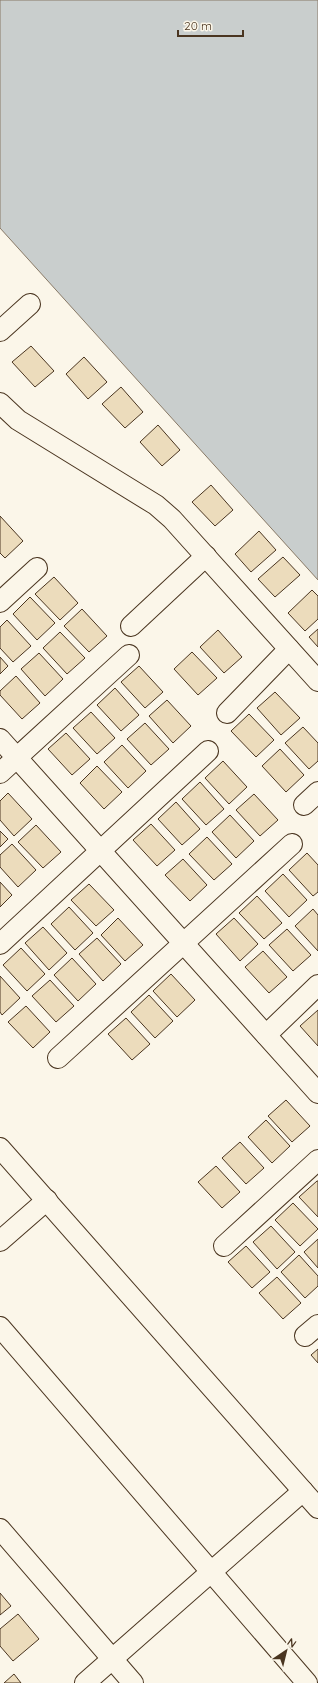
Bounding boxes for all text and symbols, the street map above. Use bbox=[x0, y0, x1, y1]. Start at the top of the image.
scale bar bbox=[178, 12, 243, 38]
text: 20 m bbox=[184, 18, 212, 33]
north arrow bbox=[266, 1631, 306, 1671]
text: N bbox=[284, 1635, 299, 1651]

